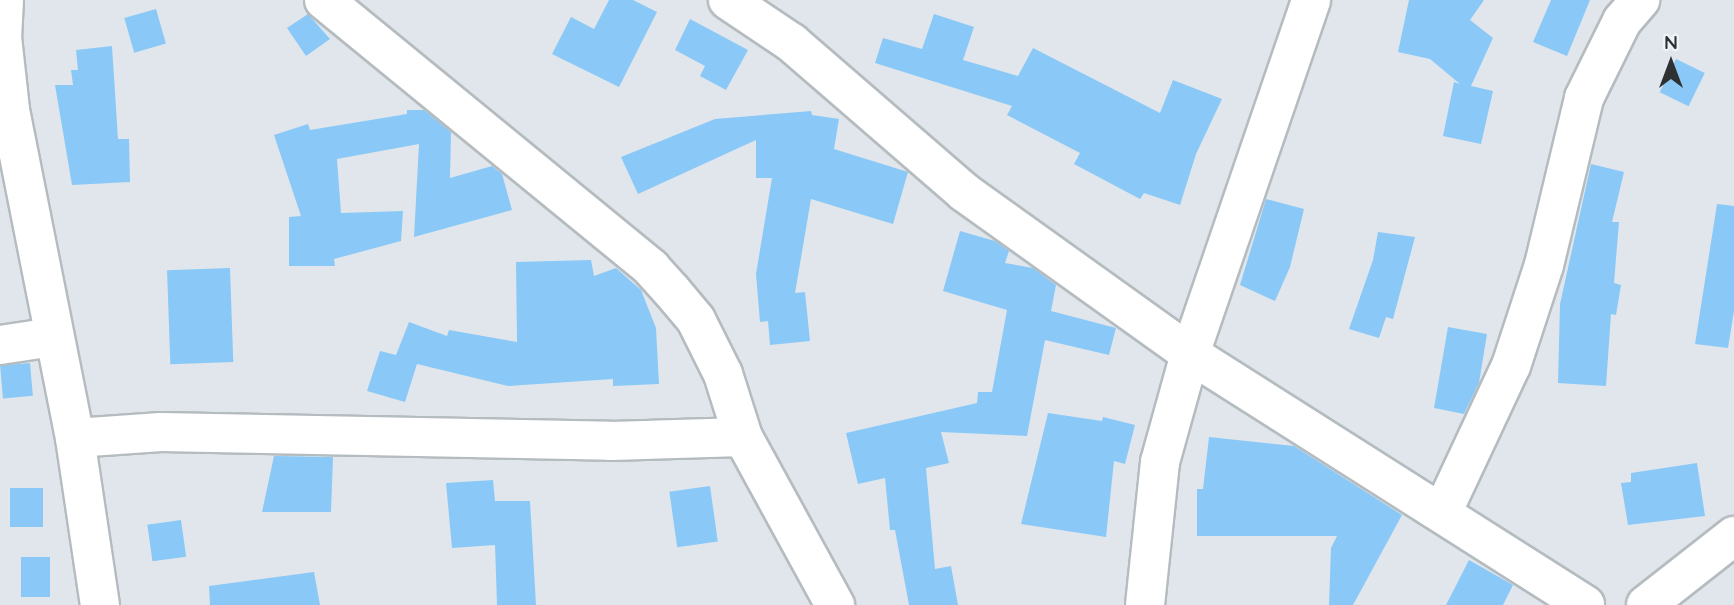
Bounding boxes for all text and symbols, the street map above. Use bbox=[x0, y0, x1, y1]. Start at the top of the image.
north arrow bbox=[1636, 28, 1706, 98]
text: N bbox=[1664, 30, 1678, 54]

